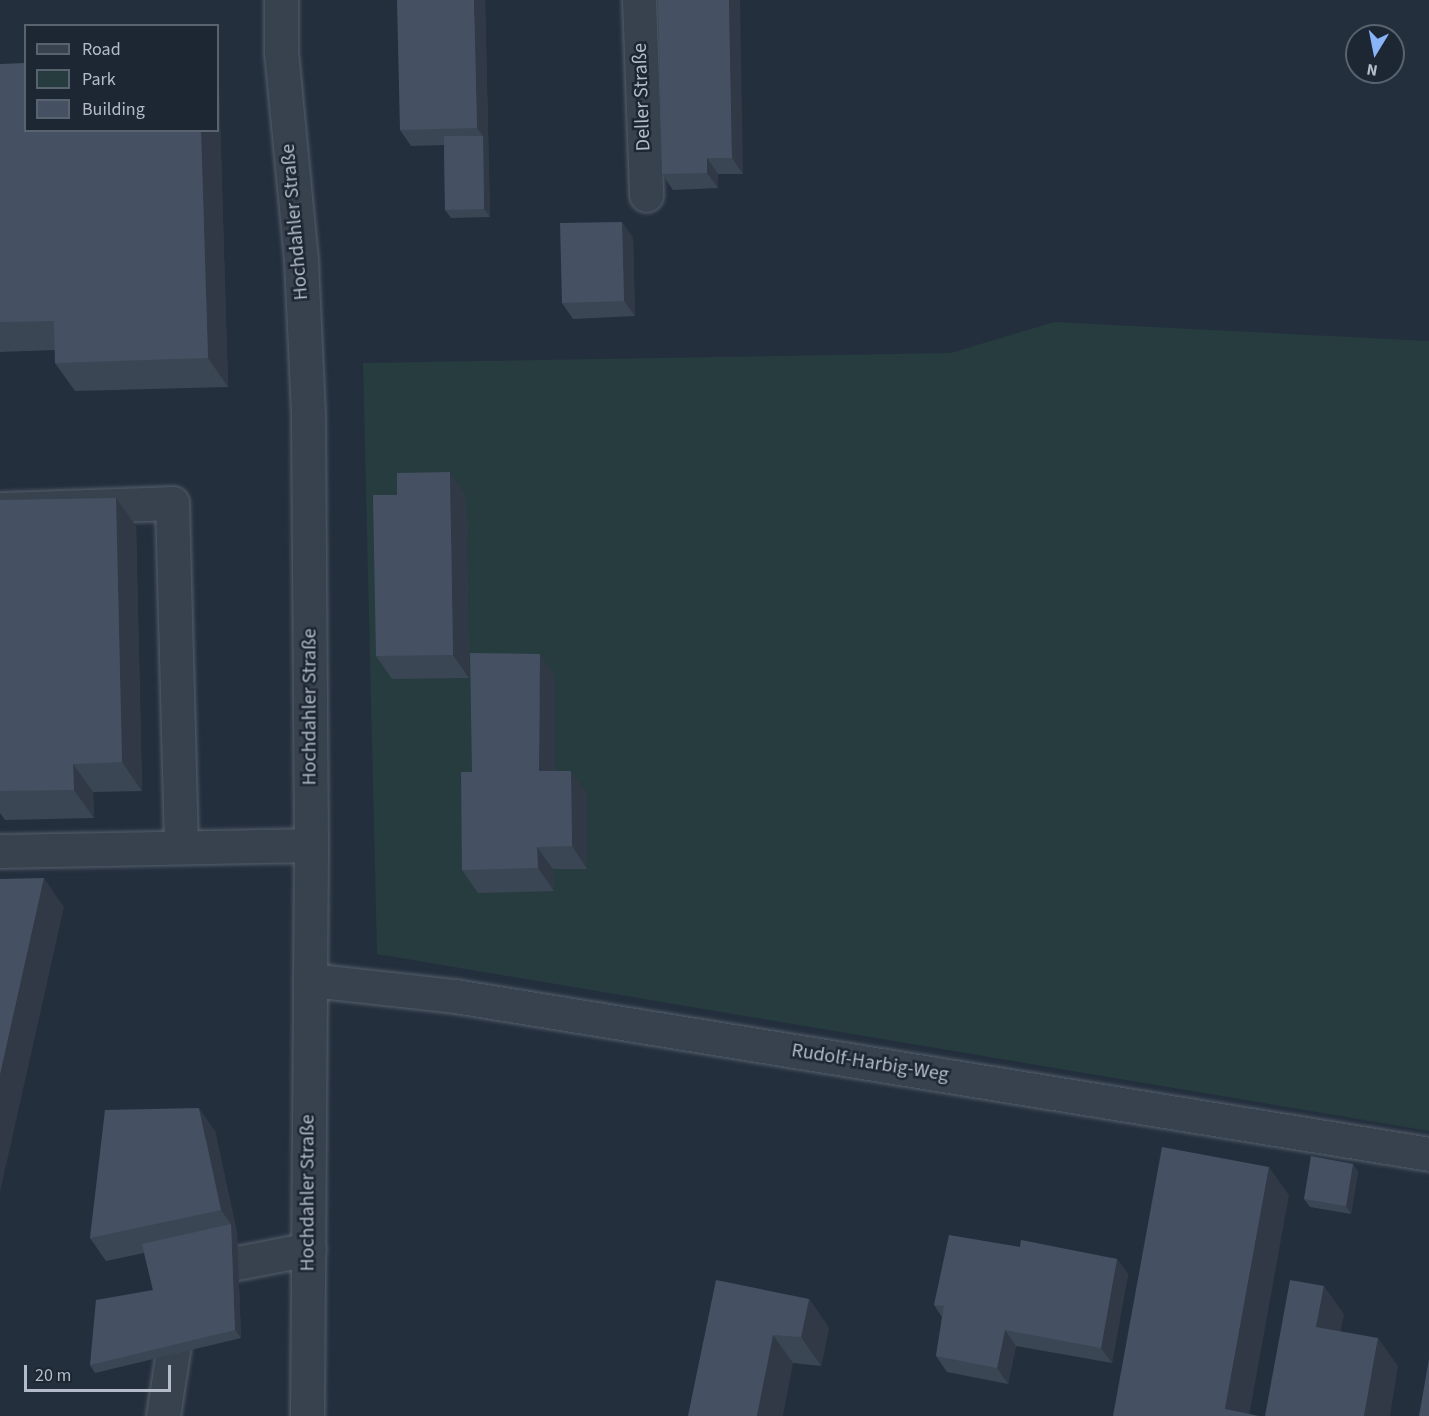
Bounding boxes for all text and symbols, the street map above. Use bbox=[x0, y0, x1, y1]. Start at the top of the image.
legend bbox=[24, 24, 219, 132]
north arrow bbox=[1345, 24, 1405, 84]
text: Road bbox=[82, 37, 121, 62]
street label: Deller Straße bbox=[628, 42, 656, 152]
text: N bbox=[1365, 58, 1379, 82]
text: Park bbox=[82, 67, 116, 92]
text: Building bbox=[82, 97, 145, 122]
street label: Hochdahler Straße bbox=[276, 143, 314, 301]
street label: Hochdahler Straße bbox=[298, 629, 322, 785]
street label: Rudolf-Harbig-Weg bbox=[790, 1039, 950, 1087]
street label: Hochdahler Straße bbox=[296, 1115, 320, 1271]
scale bar bbox=[27, 1353, 174, 1391]
text: 20 m bbox=[35, 1363, 71, 1388]

